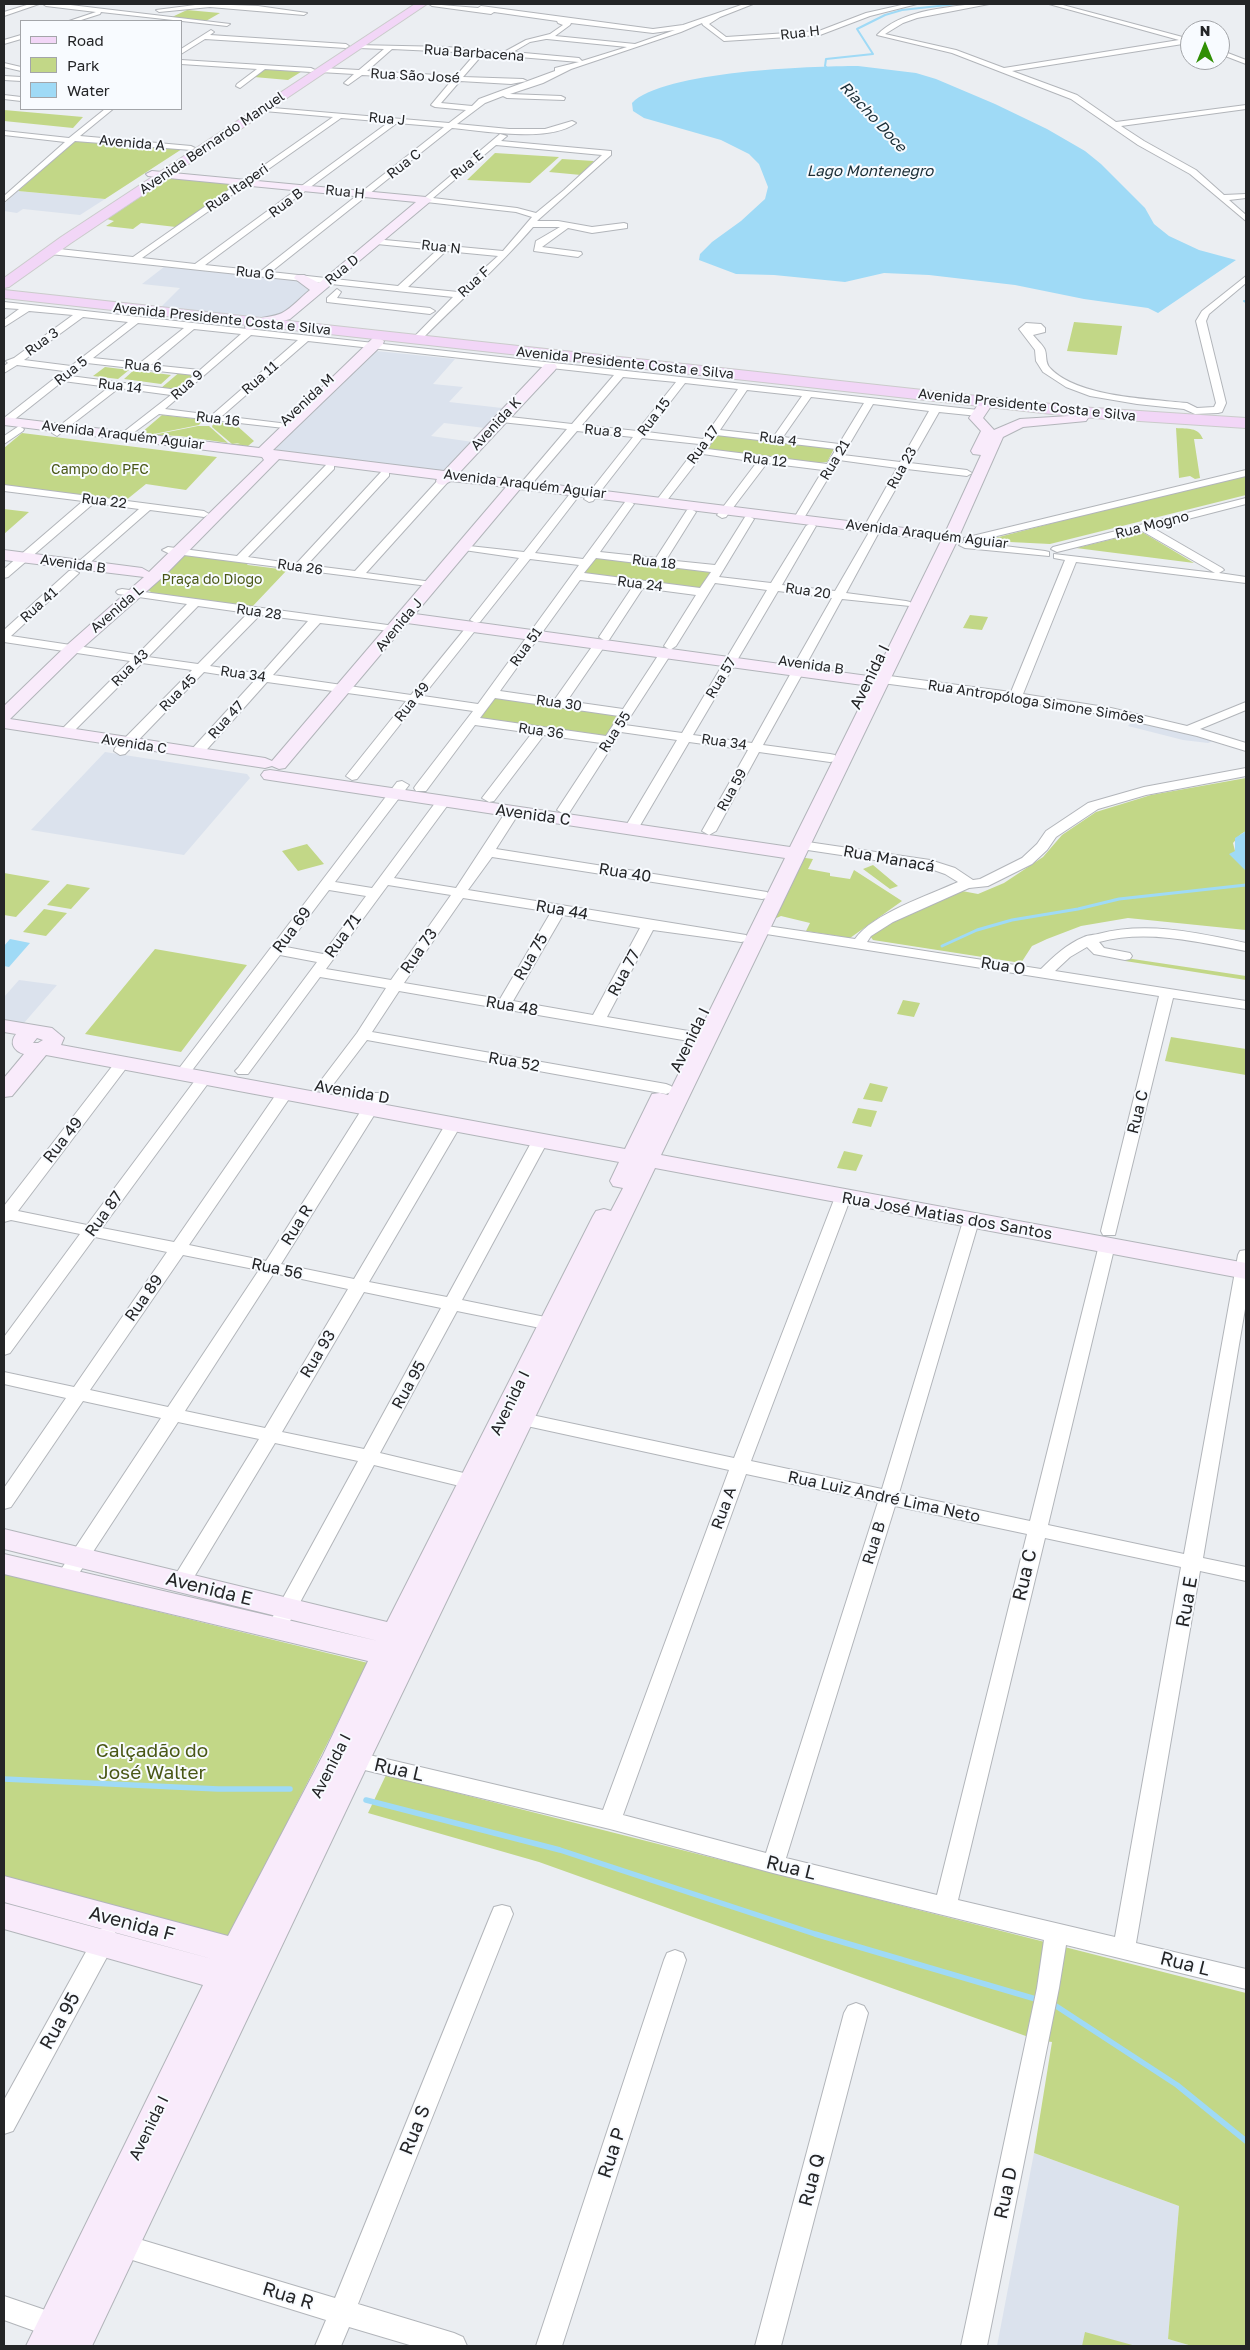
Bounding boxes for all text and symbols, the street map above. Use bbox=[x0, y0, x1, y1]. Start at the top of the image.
legend bbox=[20, 20, 182, 110]
north arrow bbox=[1180, 20, 1230, 70]
street label: Rua H bbox=[779, 22, 821, 44]
text: N bbox=[1200, 22, 1210, 39]
text: Road bbox=[67, 31, 104, 49]
street label: Rua Barbacena bbox=[423, 41, 525, 65]
text: Park bbox=[67, 56, 99, 74]
street label: Rua São José bbox=[370, 65, 460, 87]
water label: Riacho Doce bbox=[836, 78, 910, 156]
text: Water bbox=[67, 81, 110, 99]
street label: Avenida Bernardo Manuel bbox=[136, 88, 288, 198]
street label: Rua J bbox=[368, 109, 406, 129]
street label: Avenida A bbox=[98, 132, 166, 154]
street label: Rua C bbox=[384, 145, 424, 183]
street label: Rua E bbox=[447, 147, 487, 183]
street label: Rua Itaperi bbox=[202, 160, 272, 216]
water label: Lago Montenegro bbox=[807, 162, 933, 180]
street label: Rua H bbox=[324, 182, 366, 202]
street label: Rua B bbox=[266, 185, 306, 221]
street label: Rua N bbox=[420, 237, 462, 257]
street label: Rua D bbox=[322, 251, 362, 289]
street label: Rua G bbox=[235, 263, 275, 283]
street label: Rua F bbox=[455, 263, 493, 301]
street label: Avenida Presidente Costa e Silva bbox=[112, 299, 332, 339]
street label: Rua 3 bbox=[22, 324, 62, 360]
street label: Avenida Presidente Costa e Silva bbox=[515, 343, 735, 383]
street label: Rua 5 bbox=[51, 353, 91, 389]
street label: Rua 6 bbox=[123, 356, 163, 376]
street label: Rua 11 bbox=[238, 358, 282, 398]
street label: Rua 9 bbox=[167, 366, 207, 404]
street label: Avenida M bbox=[276, 370, 338, 430]
street label: Rua 14 bbox=[97, 375, 143, 397]
street label: Avenida Presidente Costa e Silva bbox=[917, 385, 1137, 425]
street label: Avenida K bbox=[467, 394, 525, 454]
street label: Rua 15 bbox=[634, 394, 674, 440]
street label: Rua 16 bbox=[195, 408, 241, 430]
street label: Avenida Araquém Aguiar bbox=[41, 417, 205, 453]
street label: Rua 8 bbox=[583, 421, 623, 441]
street label: Rua 17 bbox=[683, 423, 723, 467]
street label: Rua 4 bbox=[758, 428, 798, 450]
street label: Rua 21 bbox=[816, 437, 854, 483]
street label: Rua 23 bbox=[884, 444, 920, 492]
street label: Rua 12 bbox=[742, 449, 788, 471]
park label: Campo do PFC bbox=[51, 462, 149, 478]
street label: Avenida Araquém Aguiar bbox=[443, 466, 607, 502]
street label: Rua 22 bbox=[80, 490, 128, 512]
street label: Rua Mogno bbox=[1113, 508, 1191, 542]
street label: Avenida Araquém Aguiar bbox=[845, 516, 1009, 552]
street label: Avenida B bbox=[39, 551, 107, 577]
street label: Rua 18 bbox=[631, 551, 677, 573]
street label: Rua 26 bbox=[276, 556, 324, 578]
park label: Praça do Diogo bbox=[162, 572, 262, 588]
street label: Rua 24 bbox=[616, 573, 664, 595]
street label: Rua 20 bbox=[784, 579, 832, 603]
street label: Avenida L bbox=[87, 581, 147, 637]
street label: Rua 41 bbox=[17, 584, 61, 626]
street label: Avenida J bbox=[372, 595, 426, 655]
street label: Rua 28 bbox=[235, 600, 283, 624]
street label: Rua 51 bbox=[506, 624, 546, 670]
street label: Avenida I bbox=[846, 641, 894, 713]
street label: Rua 43 bbox=[108, 646, 152, 690]
street label: Avenida B bbox=[777, 652, 845, 678]
street label: Rua 57 bbox=[702, 655, 740, 701]
street label: Rua 34 bbox=[219, 662, 267, 686]
street label: Rua 45 bbox=[156, 671, 200, 715]
street label: Rua Antropóloga Simone Simões bbox=[927, 677, 1145, 727]
street label: Rua 49 bbox=[391, 679, 433, 725]
street label: Rua 30 bbox=[535, 691, 583, 715]
street label: Rua 47 bbox=[205, 698, 247, 742]
street label: Rua 55 bbox=[596, 708, 634, 756]
street label: Rua 36 bbox=[517, 719, 565, 743]
street label: Rua 34 bbox=[700, 730, 748, 754]
street label: Avenida C bbox=[100, 731, 168, 757]
street label: Rua 59 bbox=[714, 766, 750, 814]
street label: Avenida C bbox=[494, 800, 572, 830]
street label: Rua Manacá bbox=[842, 841, 936, 877]
street label: Rua 40 bbox=[597, 859, 653, 887]
street label: Rua 44 bbox=[534, 896, 590, 924]
street label: Rua 69 bbox=[268, 903, 316, 957]
street label: Rua 71 bbox=[321, 910, 365, 962]
street label: Rua 73 bbox=[396, 925, 442, 977]
street label: Rua 75 bbox=[510, 930, 552, 984]
street label: Rua 77 bbox=[604, 946, 644, 1000]
street label: Rua O bbox=[979, 953, 1027, 979]
street label: Rua 48 bbox=[484, 992, 540, 1020]
street label: Avenida I bbox=[666, 1004, 714, 1076]
street label: Rua 52 bbox=[487, 1048, 541, 1076]
street label: Avenida D bbox=[313, 1076, 391, 1108]
street label: Rua C bbox=[1123, 1088, 1153, 1136]
street label: Rua 49 bbox=[39, 1113, 87, 1167]
street label: Rua 87 bbox=[81, 1188, 127, 1240]
street label: Rua José Matias dos Santos bbox=[840, 1188, 1054, 1244]
street label: Rua R bbox=[277, 1201, 317, 1249]
street label: Rua 56 bbox=[249, 1254, 305, 1284]
street label: Rua 89 bbox=[121, 1271, 167, 1325]
street label: Rua 93 bbox=[296, 1327, 340, 1381]
street label: Rua 95 bbox=[388, 1358, 430, 1412]
street label: Avenida I bbox=[486, 1367, 534, 1439]
street label: Rua Luiz André Lima Neto bbox=[786, 1467, 982, 1527]
street label: Rua A bbox=[707, 1484, 741, 1532]
street label: Rua B bbox=[858, 1519, 890, 1567]
street label: Rua C bbox=[1008, 1547, 1042, 1603]
street label: Avenida E bbox=[163, 1567, 255, 1611]
street label: Rua E bbox=[1171, 1575, 1203, 1629]
street label: Avenida I bbox=[307, 1731, 355, 1801]
park label: Calçadão do José Walter bbox=[96, 1740, 208, 1784]
street label: Rua L bbox=[372, 1753, 426, 1787]
street label: Rua L bbox=[764, 1851, 818, 1885]
street label: Avenida F bbox=[86, 1902, 178, 1946]
street label: Rua L bbox=[1158, 1947, 1212, 1981]
street label: Rua 95 bbox=[35, 1988, 85, 2054]
street label: Avenida I bbox=[125, 2092, 173, 2164]
street label: Rua S bbox=[395, 2102, 435, 2158]
street label: Rua P bbox=[593, 2125, 631, 2181]
street label: Rua Q bbox=[794, 2151, 830, 2209]
street label: Rua D bbox=[989, 2165, 1023, 2221]
street label: Rua R bbox=[260, 2277, 316, 2315]

